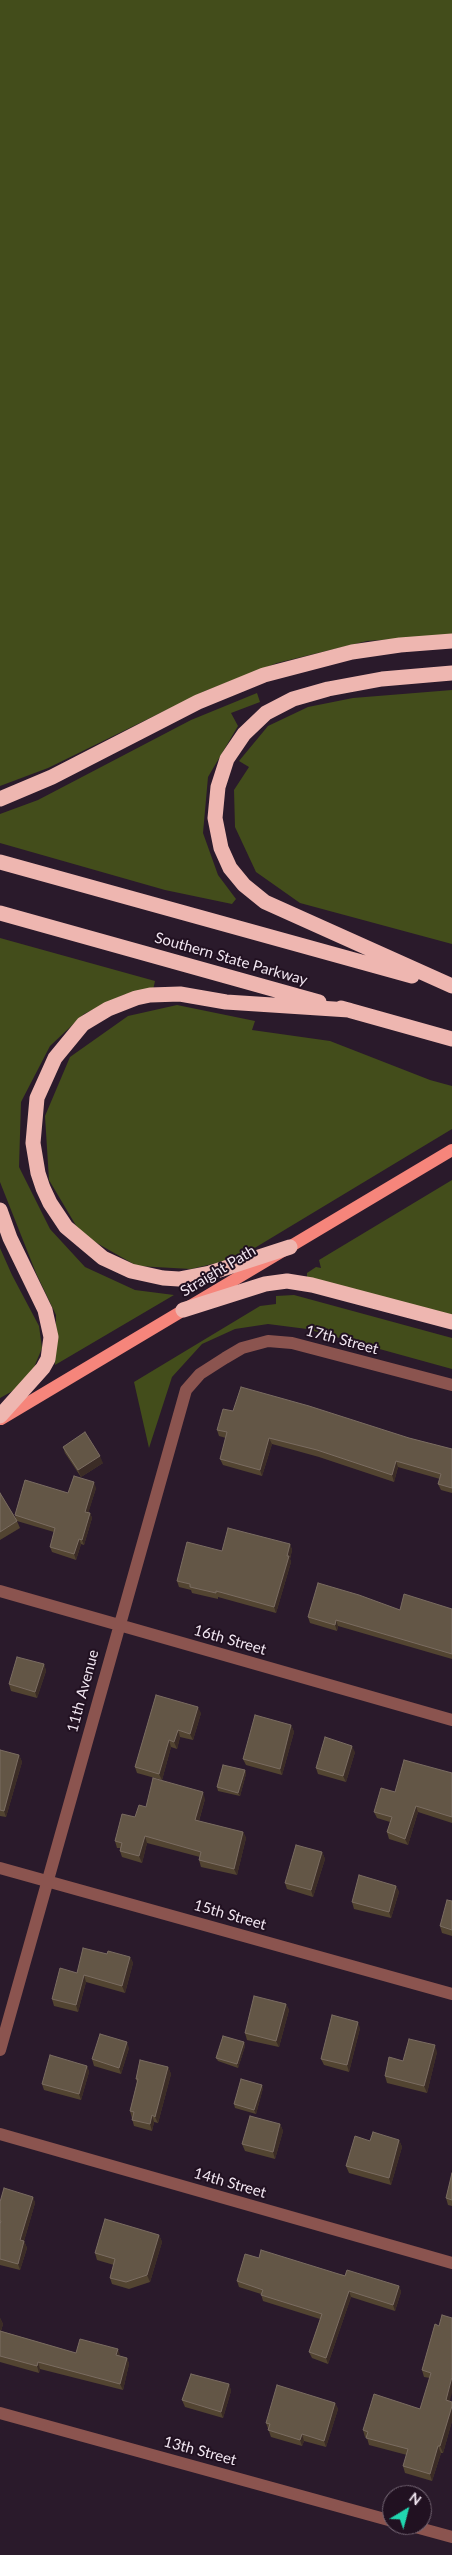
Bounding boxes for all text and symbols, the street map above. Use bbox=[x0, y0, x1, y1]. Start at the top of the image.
street label: Southern State Parkway bbox=[153, 929, 309, 989]
street label: Straight Path bbox=[177, 1241, 259, 1301]
street label: 17th Street bbox=[304, 1322, 380, 1358]
street label: 16th Street bbox=[192, 1621, 268, 1659]
street label: 11th Avenue bbox=[63, 1648, 103, 1734]
street label: 15th Street bbox=[192, 1896, 268, 1934]
street label: 14th Street bbox=[192, 2164, 268, 2202]
street label: 13th Street bbox=[162, 2433, 238, 2469]
north arrow bbox=[382, 2485, 432, 2535]
text: N bbox=[406, 2488, 425, 2508]

